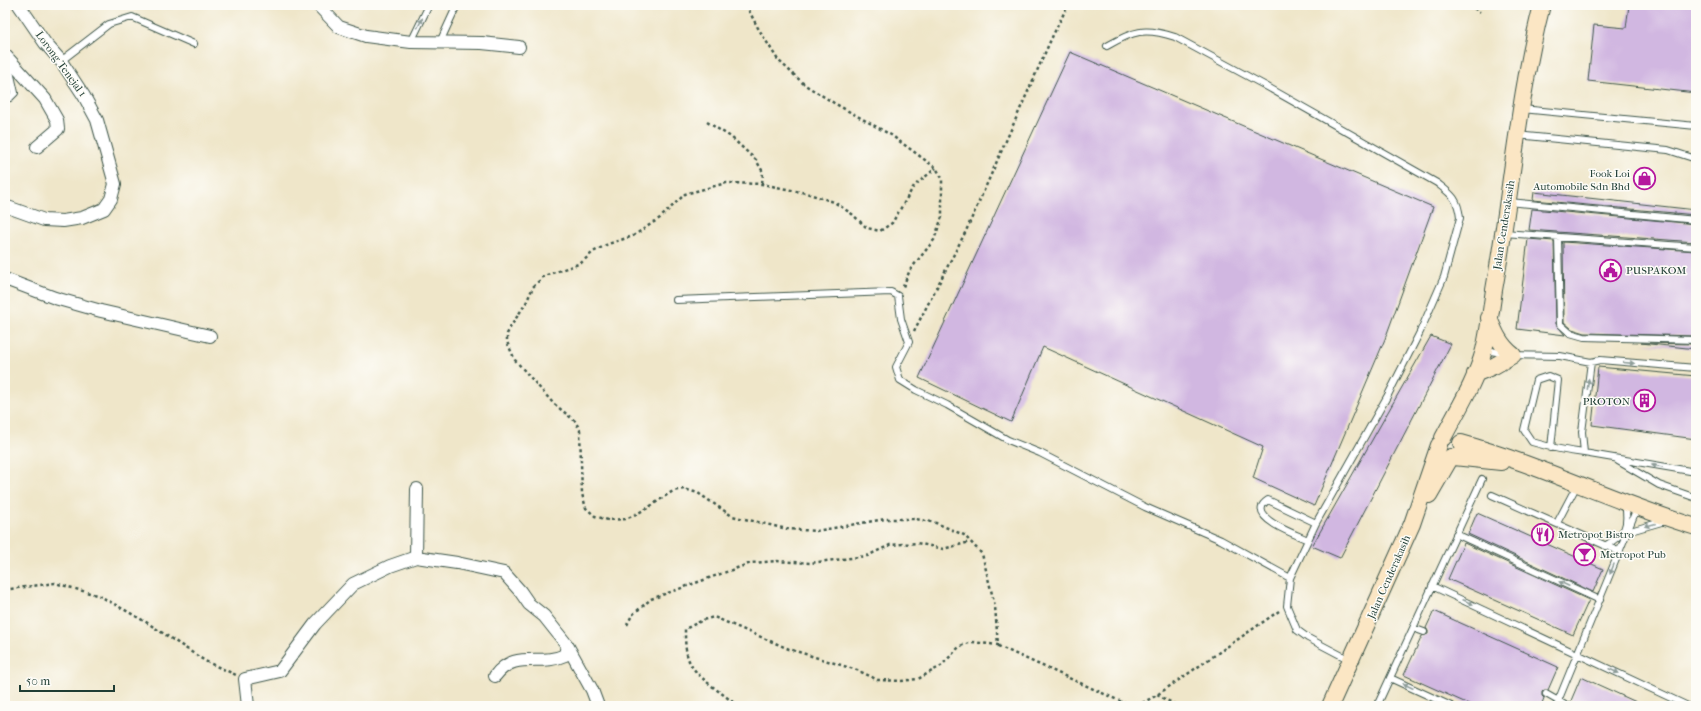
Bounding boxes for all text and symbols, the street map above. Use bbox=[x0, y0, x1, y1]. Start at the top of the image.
one-way arrow bbox=[417, 18, 423, 29]
street label: Lorong Tenejal 1 bbox=[33, 29, 89, 99]
shop icon: Fook Loi Automobile Sdn Bhd bbox=[1632, 166, 1658, 192]
place label: Fook Loi Automobile Sdn Bhd bbox=[1532, 167, 1631, 193]
street label: Jalan Cenderakasih bbox=[1490, 179, 1518, 272]
public building icon: PUSPAKOM bbox=[1597, 257, 1623, 283]
place label: PUSPAKOM bbox=[1626, 264, 1686, 277]
one-way arrow bbox=[1623, 359, 1635, 366]
one-way arrow bbox=[1585, 378, 1591, 390]
building icon: PROTON bbox=[1632, 388, 1658, 414]
place label: PROTON bbox=[1583, 395, 1631, 408]
one-way arrow bbox=[1651, 463, 1664, 469]
restaurant icon: Metropot Bistro bbox=[1529, 521, 1555, 547]
one-way arrow bbox=[1643, 522, 1655, 528]
place label: Metropot Bistro bbox=[1558, 528, 1634, 541]
street label: Jalan Cenderakasih bbox=[1364, 532, 1414, 622]
bar icon: Metropot Pub bbox=[1571, 541, 1597, 567]
place label: Metropot Pub bbox=[1600, 548, 1666, 561]
one-way arrow bbox=[1609, 564, 1615, 576]
one-way arrow bbox=[1558, 580, 1570, 586]
one-way arrow bbox=[1462, 599, 1474, 605]
scale bar bbox=[20, 667, 114, 693]
one-way arrow bbox=[1608, 668, 1619, 674]
text: 50 m bbox=[26, 674, 50, 688]
one-way arrow bbox=[1402, 683, 1413, 689]

